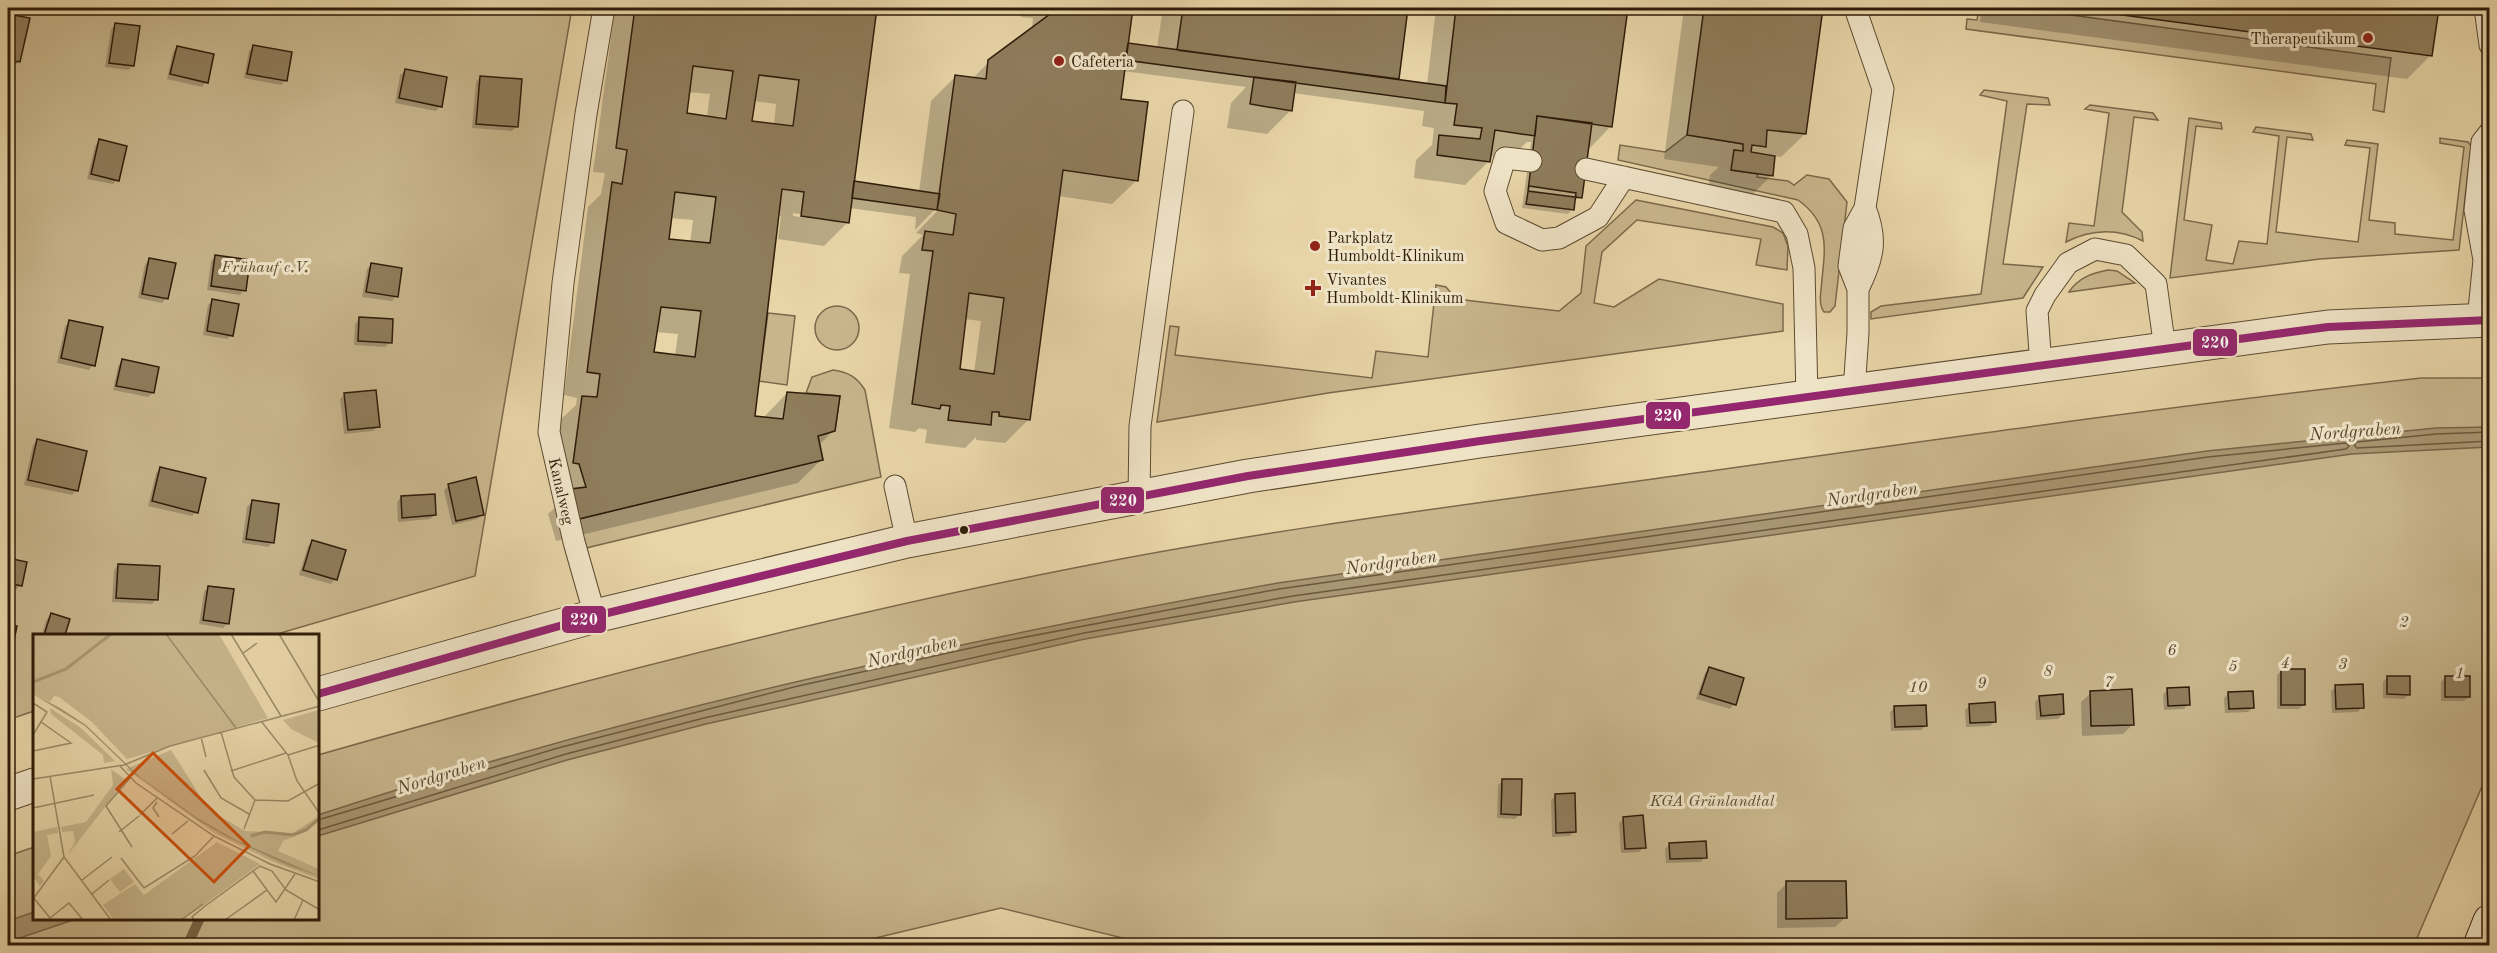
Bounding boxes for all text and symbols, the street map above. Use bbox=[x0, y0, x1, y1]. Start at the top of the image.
marker: Therapeutikum bbox=[2361, 31, 2375, 45]
place label: Therapeutikum bbox=[2250, 32, 2356, 48]
marker: Cafeteria bbox=[1052, 54, 1066, 68]
place label: Cafeteria bbox=[1071, 55, 1134, 71]
place label: Parkplatz Humboldt-Klinikum bbox=[1327, 231, 1465, 265]
marker: Parkplatz Humboldt-Klinikum bbox=[1308, 239, 1322, 253]
park label: Frühauf e.V. bbox=[220, 260, 309, 276]
place label: Vivantes Humboldt-Klinikum bbox=[1326, 273, 1464, 307]
marker: Vivantes Humboldt-Klinikum bbox=[1304, 279, 1322, 297]
line badge: 220 bbox=[2192, 328, 2238, 357]
text: 220 bbox=[2201, 336, 2229, 352]
line badge: 220 bbox=[1645, 401, 1691, 430]
text: 220 bbox=[1654, 409, 1682, 425]
water label: Nordgraben bbox=[2307, 420, 2402, 444]
street label: Kanalweg bbox=[545, 456, 576, 527]
water label: Nordgraben bbox=[1824, 480, 1919, 510]
line badge: 220 bbox=[1100, 486, 1145, 514]
text: 220 bbox=[1109, 494, 1137, 510]
unlabelled marker bbox=[958, 524, 970, 536]
water label: Nordgraben bbox=[1343, 548, 1438, 578]
line badge: 220 bbox=[561, 605, 607, 634]
text: 220 bbox=[570, 613, 598, 629]
park label: 2 bbox=[2399, 615, 2409, 631]
water label: Nordgraben bbox=[864, 633, 959, 671]
inset map bbox=[33, 634, 320, 920]
park label: 6 bbox=[2167, 643, 2177, 659]
park label: 4 bbox=[2280, 656, 2290, 672]
park label: 3 bbox=[2338, 657, 2348, 673]
park label: 5 bbox=[2228, 659, 2238, 675]
park label: 8 bbox=[2043, 664, 2053, 680]
park label: 1 bbox=[2455, 666, 2465, 682]
park label: 7 bbox=[2104, 675, 2114, 691]
park label: 9 bbox=[1977, 676, 1987, 692]
park label: 10 bbox=[1909, 680, 1927, 696]
water label: Nordgraben bbox=[394, 754, 488, 798]
park label: KGA Grünlandtal bbox=[1649, 794, 1775, 810]

